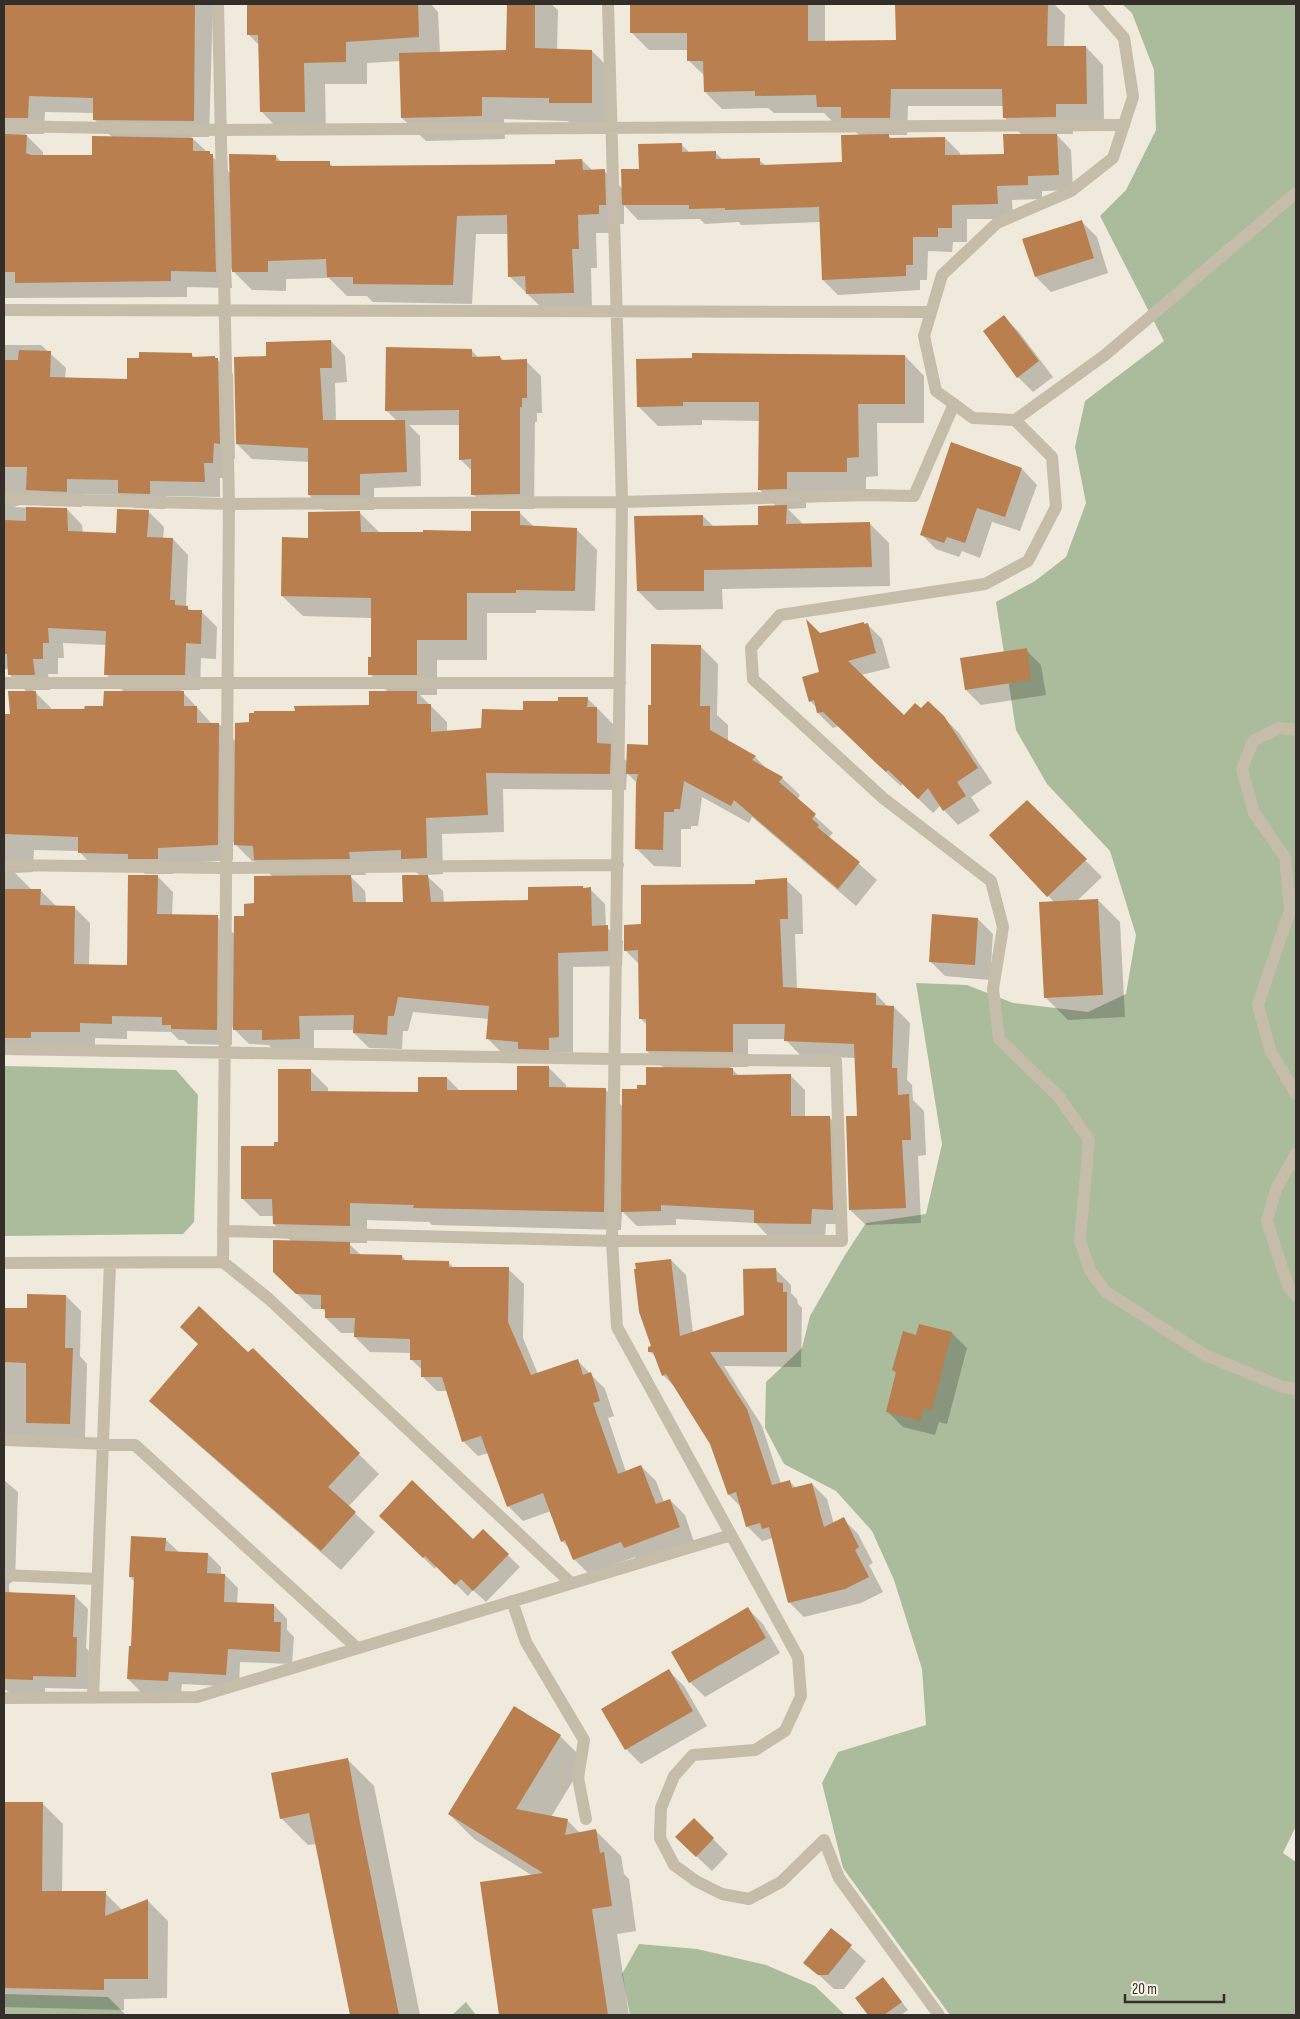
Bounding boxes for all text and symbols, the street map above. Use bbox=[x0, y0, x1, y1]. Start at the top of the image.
scale bar bbox=[1125, 1972, 1224, 2004]
text: 20 m bbox=[1132, 1980, 1157, 1999]

